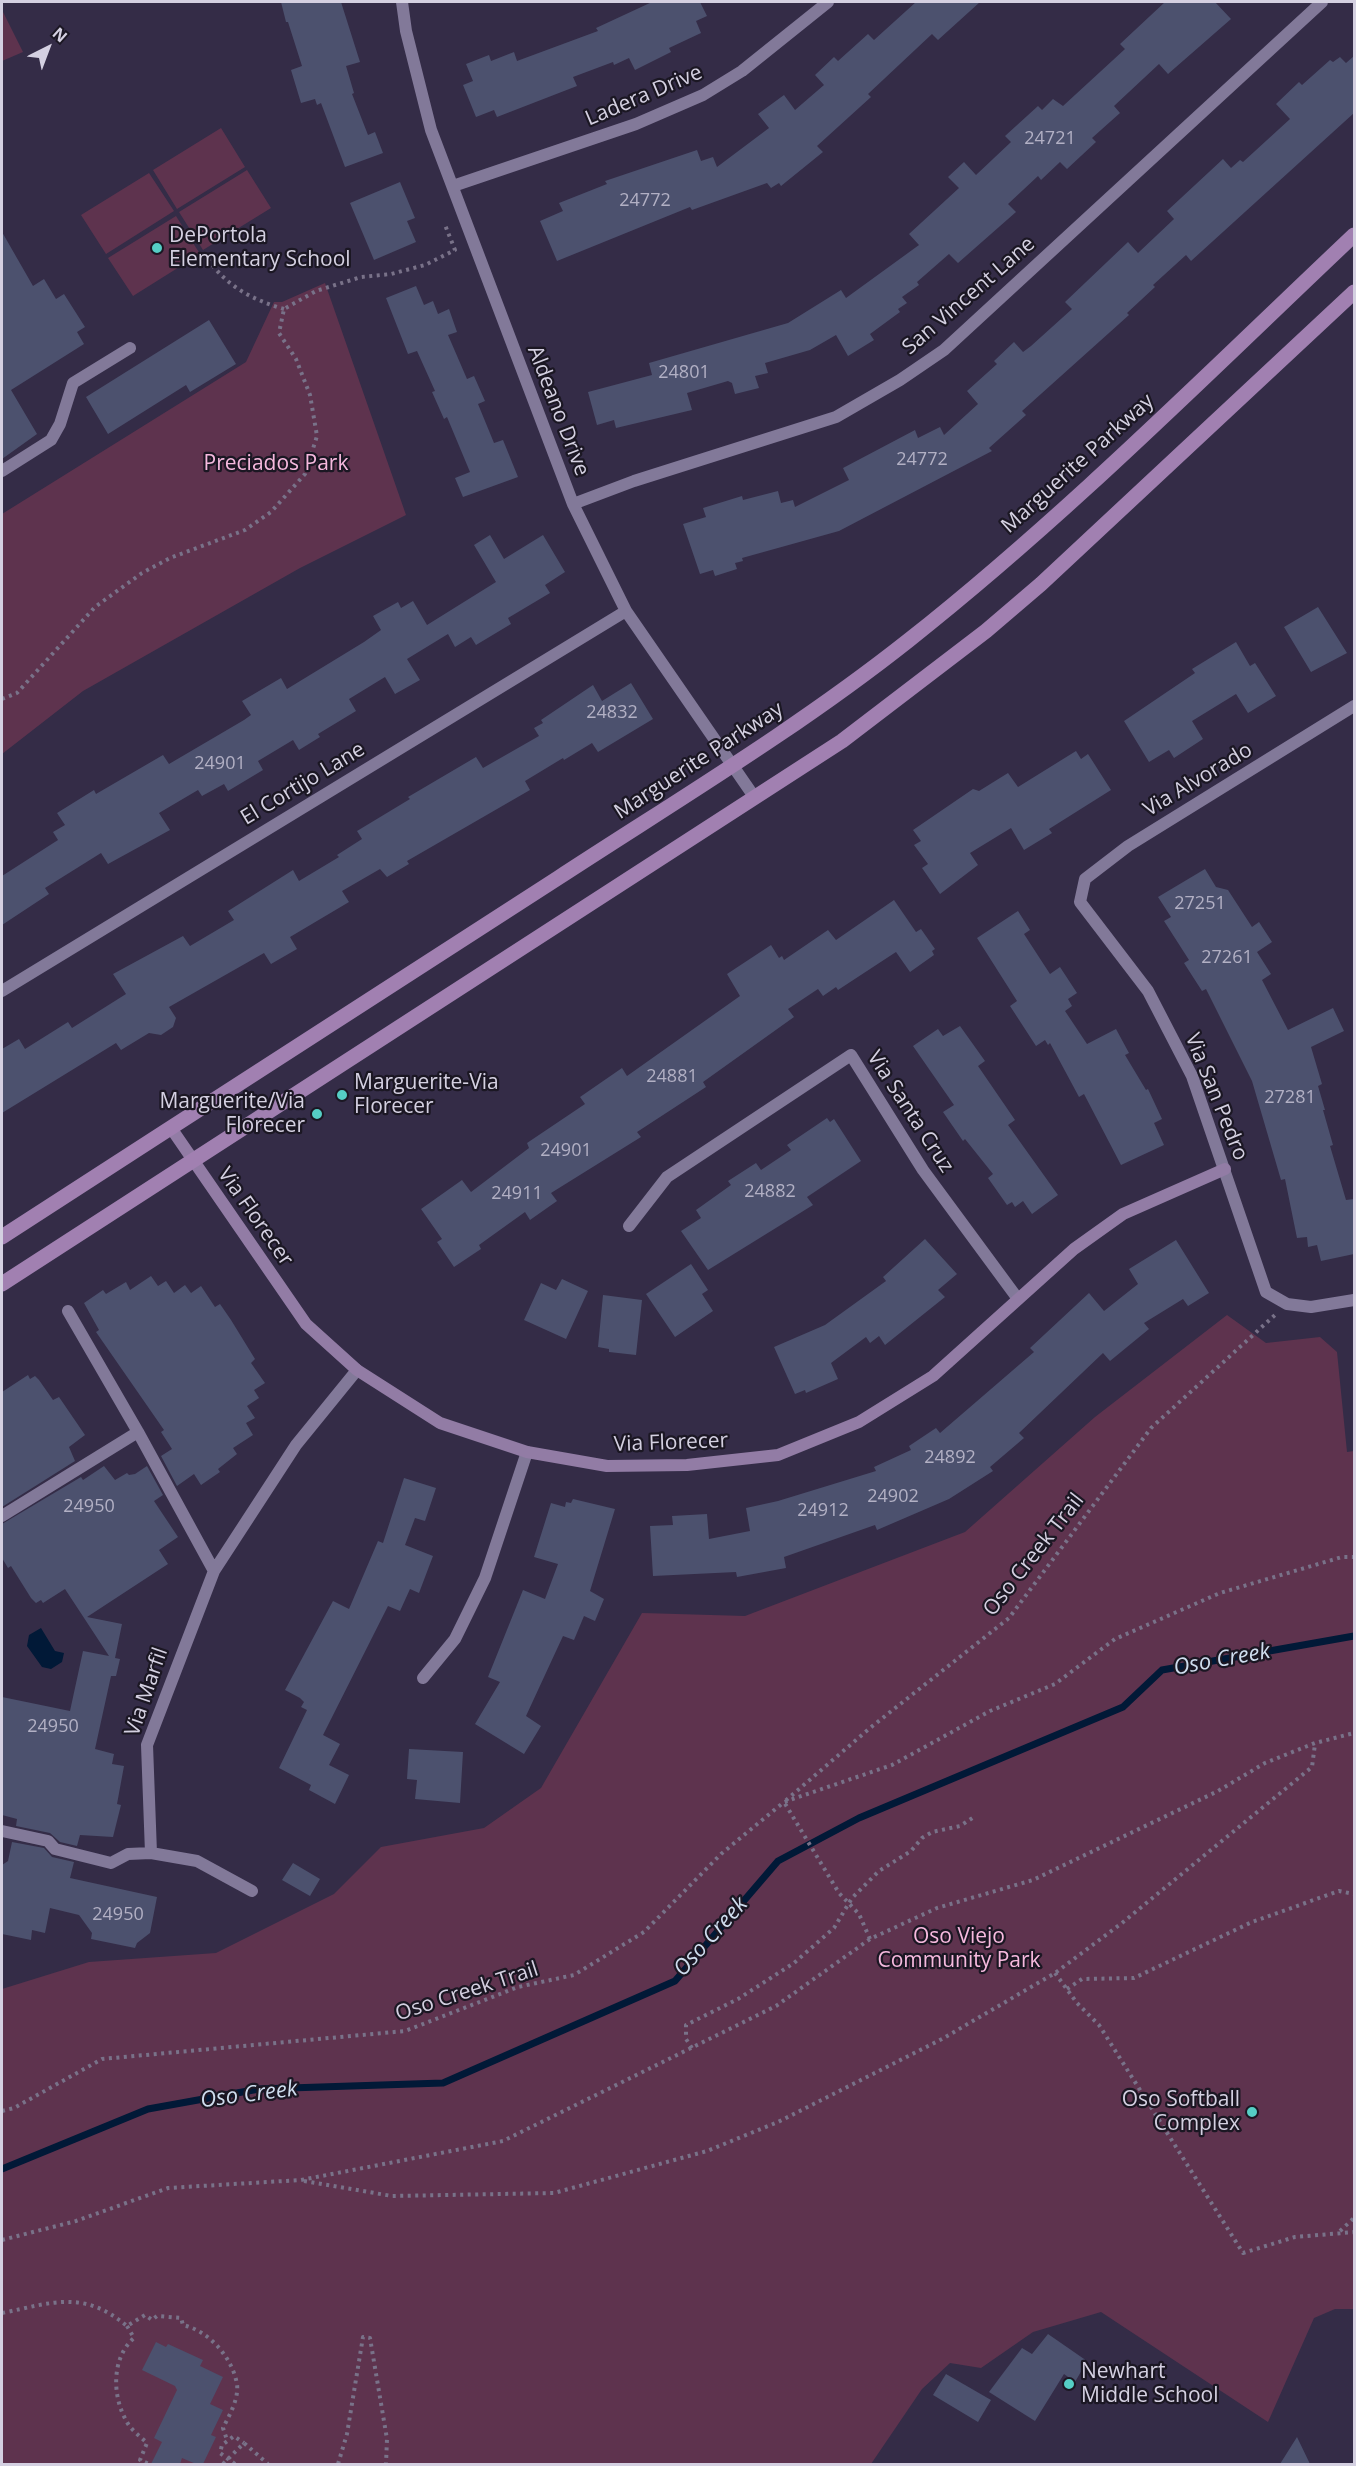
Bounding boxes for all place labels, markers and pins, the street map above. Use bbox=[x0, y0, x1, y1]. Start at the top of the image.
place label: DePortola Elementary School bbox=[169, 223, 351, 273]
marker: DePortola Elementary School bbox=[150, 241, 164, 255]
place label: Marguerite-Via Florecer bbox=[354, 1070, 499, 1120]
marker: Marguerite-Via Florecer bbox=[335, 1088, 349, 1102]
place label: Marguerite/Via Florecer bbox=[159, 1089, 305, 1139]
marker: Marguerite/Via Florecer bbox=[310, 1107, 324, 1121]
place label: Oso Softball Complex bbox=[1122, 2087, 1240, 2137]
marker: Oso Softball Complex bbox=[1245, 2105, 1259, 2119]
place label: Newhart Middle School bbox=[1081, 2359, 1218, 2409]
marker: Newhart Middle School bbox=[1062, 2377, 1076, 2391]

